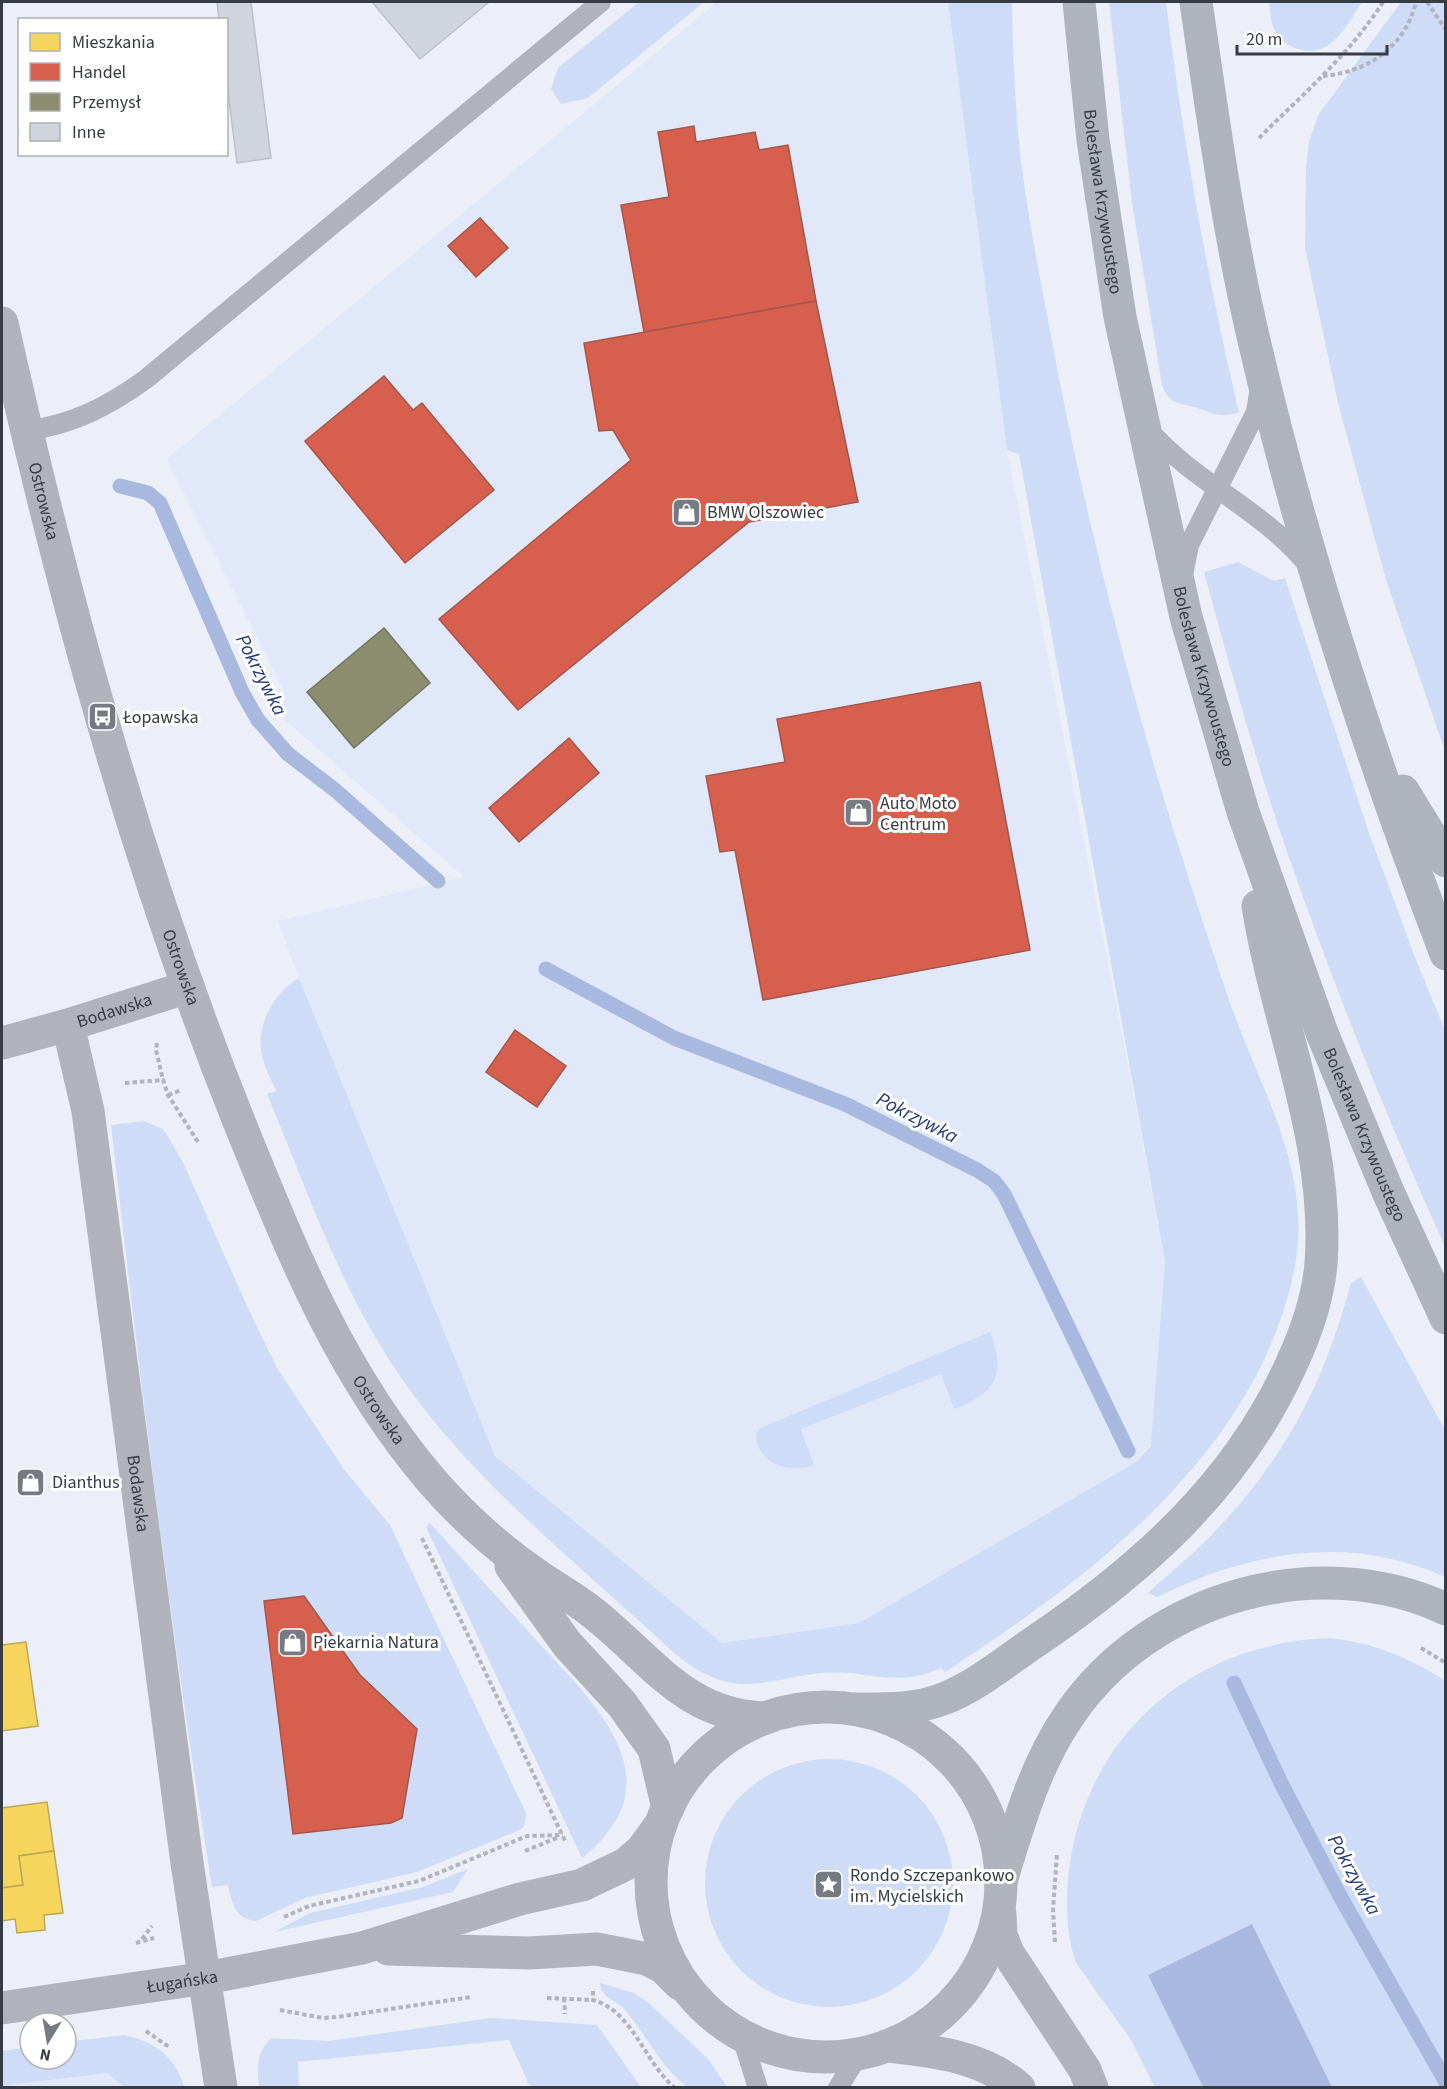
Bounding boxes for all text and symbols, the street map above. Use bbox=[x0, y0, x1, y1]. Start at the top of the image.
legend bbox=[18, 18, 228, 156]
scale bar bbox=[1237, 18, 1387, 56]
text: 20 m bbox=[1246, 27, 1282, 52]
text: Mieszkania bbox=[72, 30, 155, 55]
text: Handel bbox=[72, 60, 126, 85]
text: Przemysł bbox=[72, 90, 142, 115]
street label: Bolesława Krzywoustego bbox=[1077, 108, 1129, 296]
text: Inne bbox=[72, 120, 105, 145]
street label: Ostrowska bbox=[22, 460, 66, 543]
shop icon: BMW Olszowiec bbox=[670, 496, 702, 528]
place label: BMW Olszowiec bbox=[707, 500, 824, 525]
street label: Bolesława Krzywoustego bbox=[1167, 584, 1242, 770]
water label: Pokrzywka bbox=[228, 629, 294, 721]
bus stop icon: Łopawska bbox=[86, 701, 118, 733]
place label: Łopawska bbox=[122, 705, 199, 730]
place label: Auto Moto Centrum bbox=[880, 791, 957, 837]
shop icon: Auto Moto Centrum bbox=[843, 797, 875, 829]
street label: Ostrowska bbox=[156, 926, 206, 1009]
street label: Bodawska bbox=[73, 987, 155, 1034]
street label: Bolesława Krzywoustego bbox=[1317, 1044, 1413, 1226]
water label: Pokrzywka bbox=[871, 1085, 963, 1151]
street label: Ostrowska bbox=[347, 1370, 411, 1450]
street label: Bodawska bbox=[121, 1453, 156, 1534]
shop icon: Dianthus bbox=[15, 1466, 47, 1498]
place label: Dianthus bbox=[52, 1470, 120, 1495]
shop icon: Piekarnia Natura bbox=[276, 1626, 308, 1658]
place label: Piekarnia Natura bbox=[313, 1630, 439, 1655]
water label: Pokrzywka bbox=[1320, 1830, 1388, 1921]
place label: Rondo Szczepankowo im. Mycielskich bbox=[850, 1863, 1014, 1909]
place icon: Rondo Szczepankowo im. Mycielskich bbox=[813, 1869, 845, 1901]
street label: Ługańska bbox=[144, 1964, 220, 1999]
north arrow bbox=[18, 2011, 78, 2071]
text: N bbox=[38, 2043, 53, 2067]

